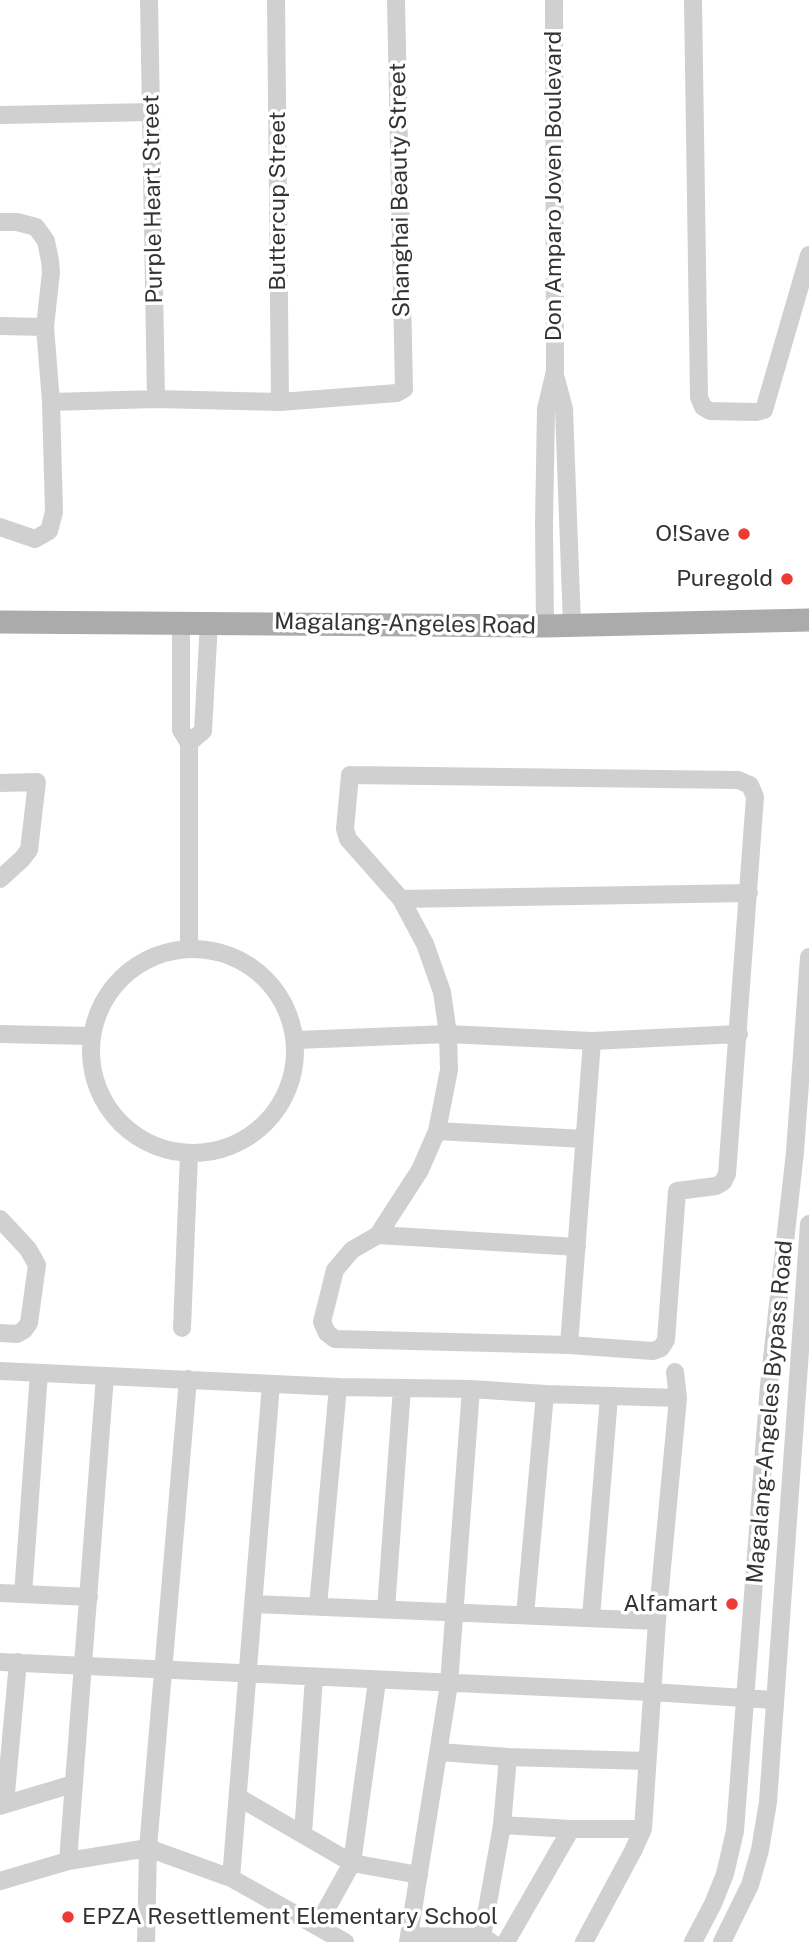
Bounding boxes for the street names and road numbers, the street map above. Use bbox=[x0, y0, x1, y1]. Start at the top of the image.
street label: Don Amparo Joven Boulevard bbox=[540, 31, 568, 341]
street label: Shanghai Beauty Street bbox=[384, 62, 416, 318]
street label: Purple Heart Street bbox=[137, 94, 169, 304]
street label: Buttercup Street bbox=[264, 111, 292, 291]
street label: Magalang-Angeles Road bbox=[274, 608, 536, 640]
street label: Magalang-Angeles Bypass Road bbox=[741, 1239, 799, 1585]

